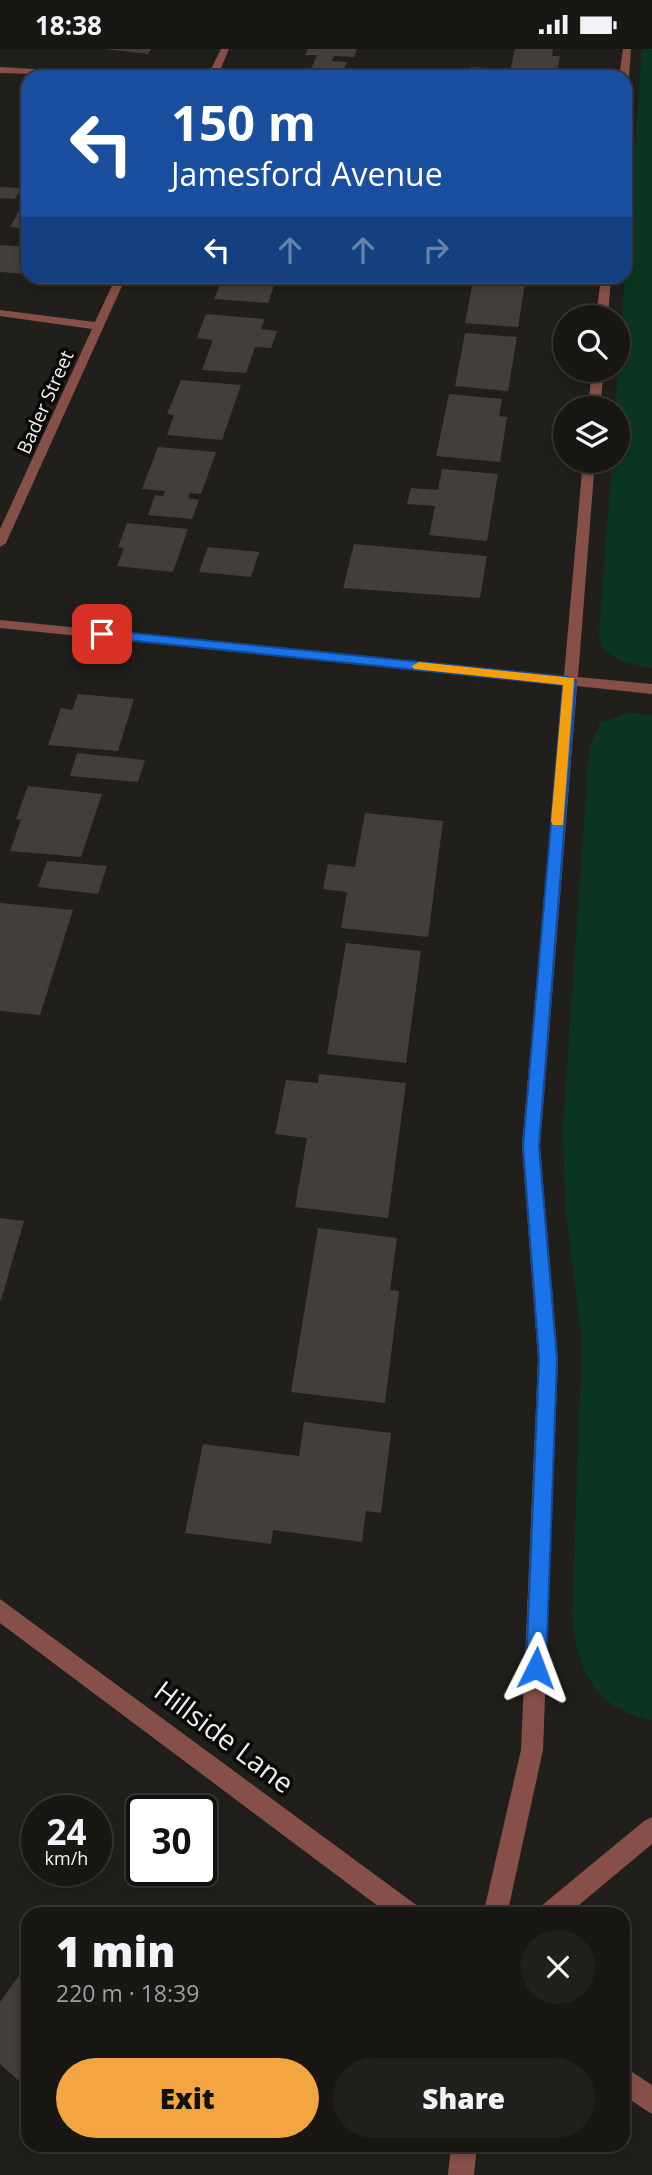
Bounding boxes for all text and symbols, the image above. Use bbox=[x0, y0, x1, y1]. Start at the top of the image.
text: 18:38 bbox=[35, 7, 102, 43]
text: 150 m bbox=[171, 89, 316, 155]
icon: left bbox=[56, 98, 147, 189]
text: Jamesford Avenue bbox=[171, 152, 443, 195]
icon: left bbox=[198, 231, 236, 269]
icon: ahead bbox=[271, 231, 309, 269]
icon: ahead bbox=[344, 231, 382, 269]
icon: right bbox=[417, 231, 455, 269]
map controls bbox=[553, 305, 630, 473]
button: search bbox=[553, 305, 630, 382]
street label: Bader Street bbox=[11, 346, 80, 458]
button: layers bbox=[553, 396, 630, 473]
pin bbox=[72, 604, 132, 664]
icon: arrive bbox=[83, 615, 121, 653]
position arrow bbox=[499, 1631, 573, 1705]
street label: Hillside Lane bbox=[147, 1671, 302, 1801]
speed limit sign: 30 bbox=[126, 1795, 217, 1886]
text: 24 bbox=[46, 1808, 87, 1855]
text: km/h bbox=[45, 1846, 88, 1870]
text: 1 min bbox=[56, 1922, 175, 1979]
button: close bbox=[521, 1930, 595, 2004]
text: 220 m · 18:39 bbox=[56, 1977, 199, 2009]
button: Exit bbox=[56, 2058, 319, 2138]
button: Share bbox=[333, 2058, 595, 2138]

